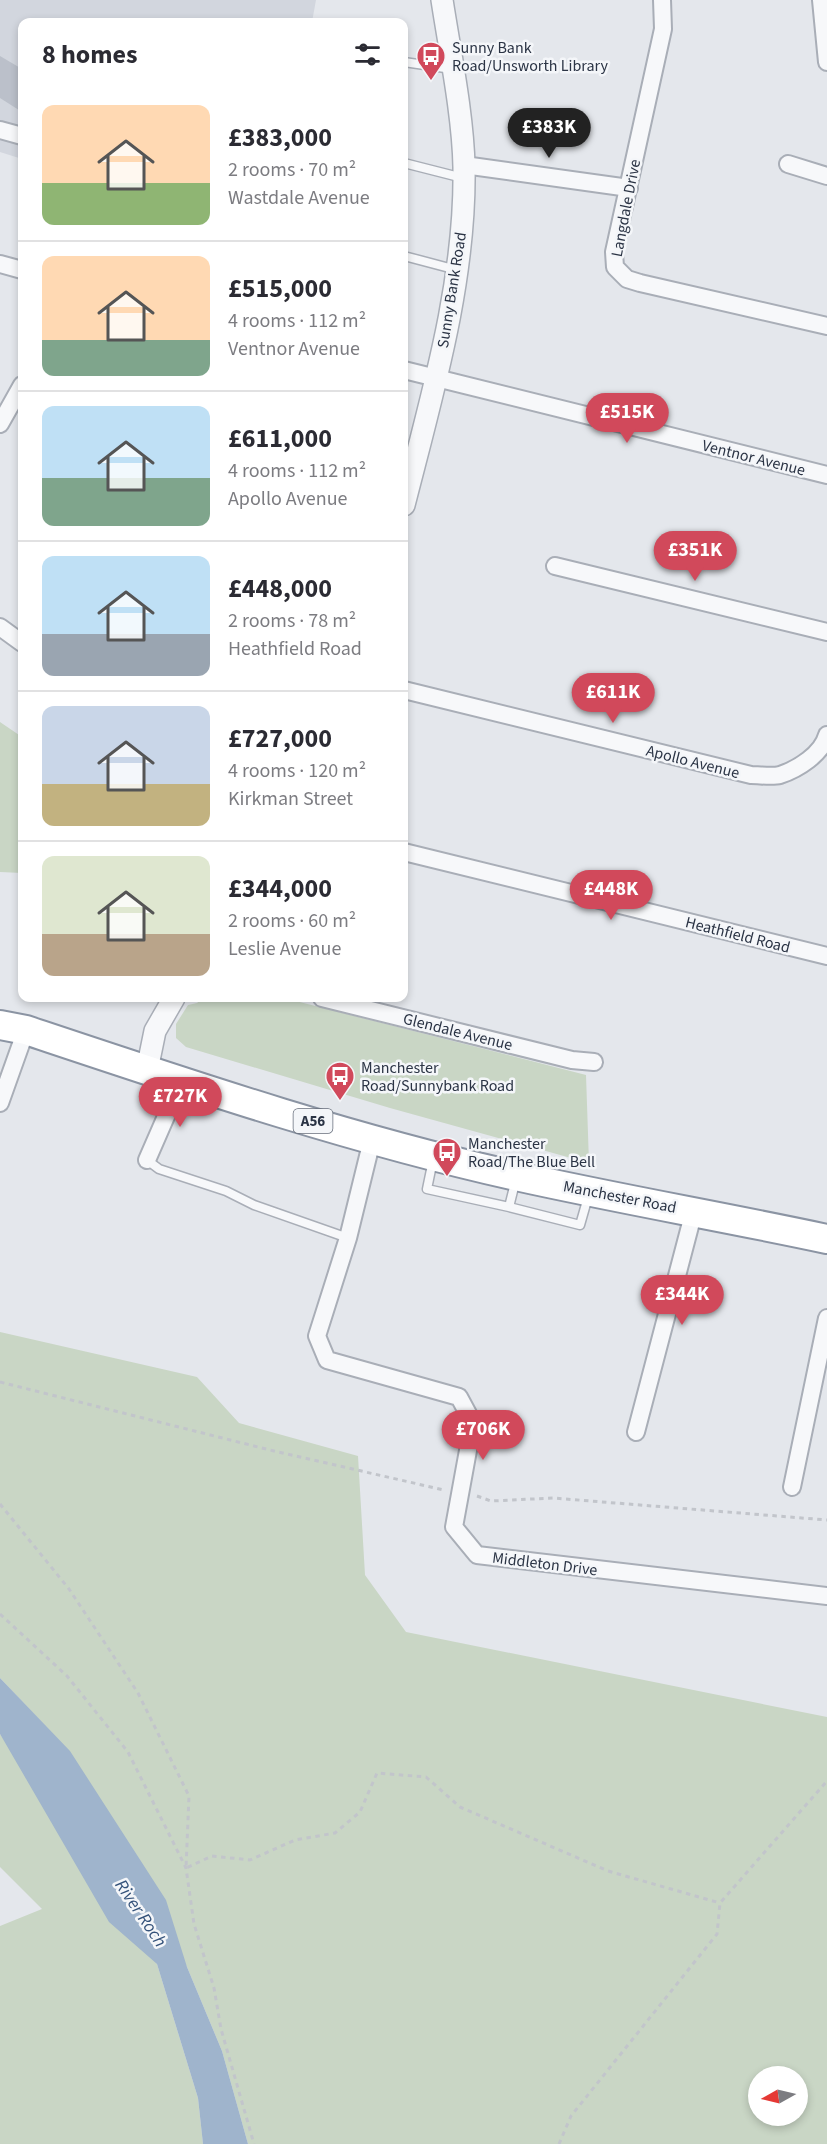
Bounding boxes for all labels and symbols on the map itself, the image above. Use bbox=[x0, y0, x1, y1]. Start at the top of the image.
place label: Sunny Bank Road/Unsworth Library bbox=[452, 37, 608, 77]
bus stop icon: Sunny Bank Road/Unsworth Library bbox=[415, 40, 447, 82]
pin: £383K bbox=[507, 108, 591, 159]
street label: Langdale Drive bbox=[606, 157, 646, 259]
street label: Sunny Bank Road bbox=[432, 231, 472, 350]
pin: £515K bbox=[585, 393, 669, 444]
street label: Ventnor Avenue bbox=[700, 435, 808, 481]
pin: £351K bbox=[653, 531, 737, 582]
pin: £611K bbox=[571, 673, 655, 724]
street label: Apollo Avenue bbox=[644, 740, 742, 784]
pin: £448K bbox=[569, 870, 653, 921]
street label: Heathfield Road bbox=[683, 911, 792, 959]
street label: Glendale Avenue bbox=[401, 1008, 515, 1056]
place label: Manchester Road/Sunnybank Road bbox=[361, 1057, 514, 1097]
bus stop icon: Manchester Road/Sunnybank Road bbox=[324, 1060, 356, 1102]
pin: £727K bbox=[138, 1077, 222, 1128]
road number: A56 bbox=[294, 1109, 332, 1133]
place label: Manchester Road/The Blue Bell bbox=[468, 1133, 595, 1173]
bus stop icon: Manchester Road/The Blue Bell bbox=[431, 1136, 463, 1178]
street label: Manchester Road bbox=[561, 1175, 678, 1219]
pin: £344K bbox=[640, 1275, 724, 1326]
pin: £706K bbox=[441, 1410, 525, 1461]
street label: Middleton Drive bbox=[491, 1547, 599, 1581]
water label: River Roch bbox=[109, 1874, 172, 1952]
north arrow bbox=[748, 2066, 808, 2126]

